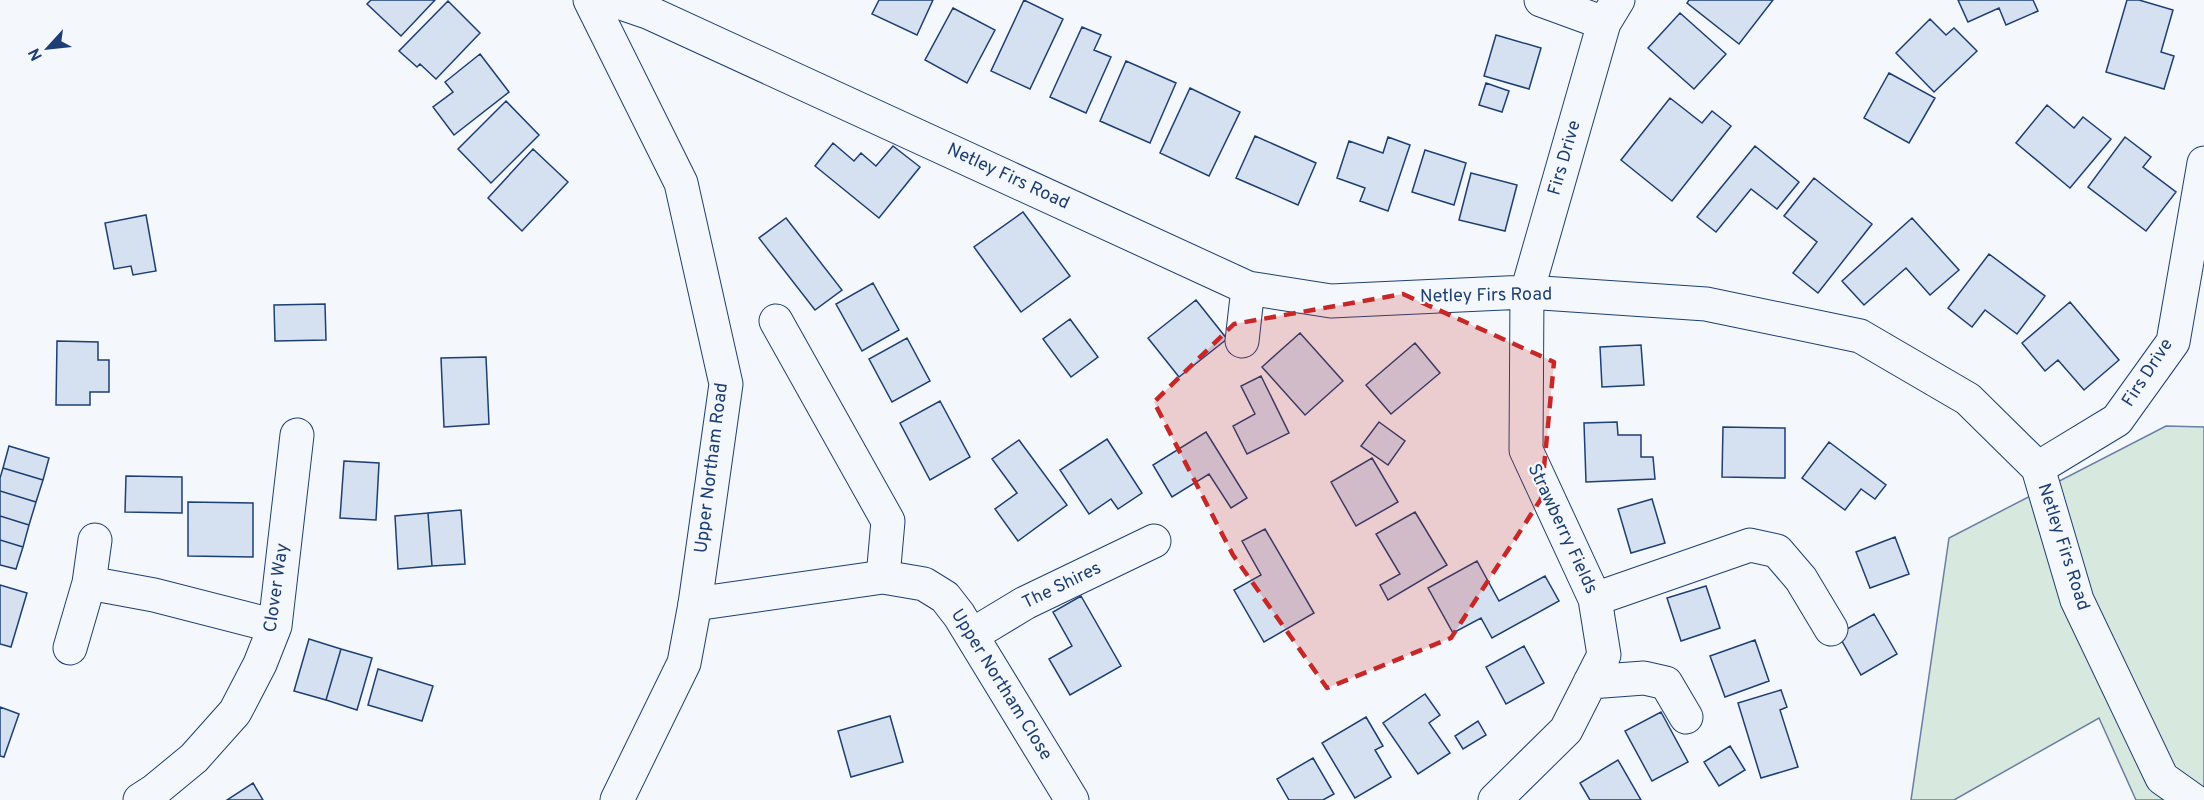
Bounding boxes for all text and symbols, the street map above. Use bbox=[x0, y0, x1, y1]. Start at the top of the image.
north arrow bbox=[18, 18, 78, 78]
text: N bbox=[25, 44, 48, 64]
street label: Firs Drive bbox=[1543, 118, 1587, 198]
street label: Netley Firs Road bbox=[943, 139, 1073, 215]
street label: Netley Firs Road bbox=[1420, 283, 1552, 309]
street label: Firs Drive bbox=[2117, 335, 2179, 411]
street label: Upper Northam Road bbox=[690, 381, 734, 555]
street label: Strawberry Fields bbox=[1522, 460, 1602, 598]
street label: Netley Firs Road bbox=[2032, 480, 2094, 614]
street label: Clover Way bbox=[259, 542, 295, 634]
street label: The Shires bbox=[1019, 557, 1105, 615]
street label: Upper Northam Close bbox=[945, 605, 1057, 765]

